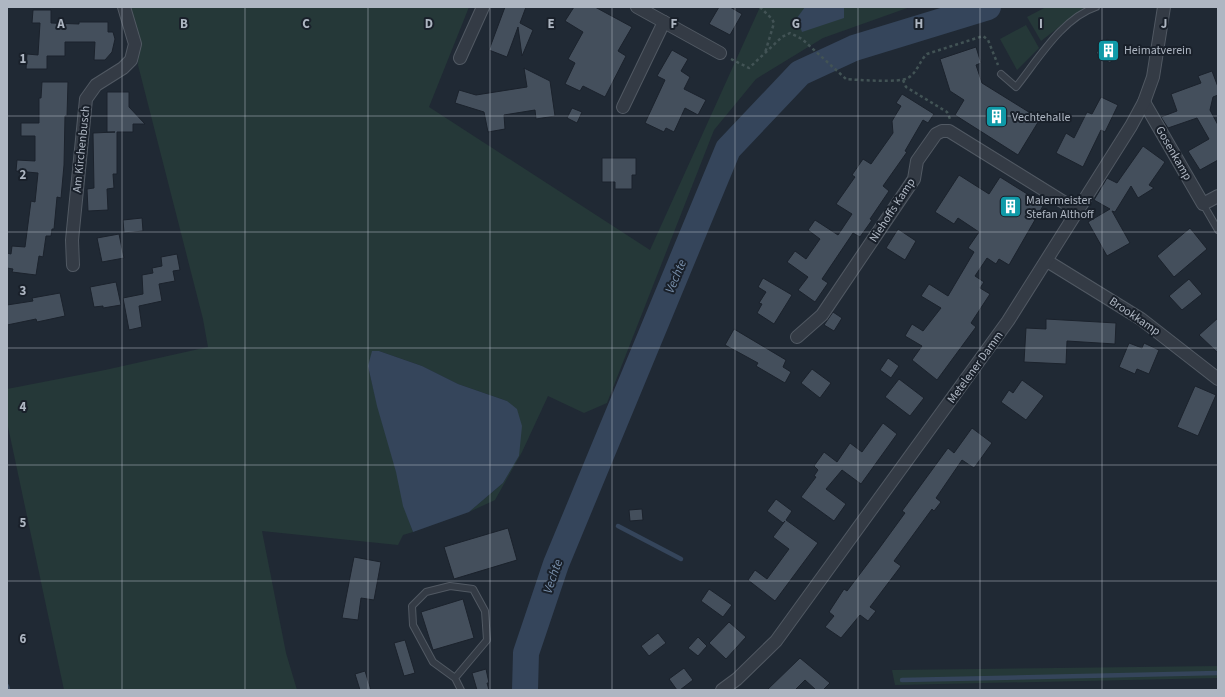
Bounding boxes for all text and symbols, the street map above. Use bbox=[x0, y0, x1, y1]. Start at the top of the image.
text: A bbox=[56, 15, 65, 33]
text: B bbox=[180, 15, 188, 33]
text: C bbox=[302, 15, 310, 33]
text: D bbox=[425, 15, 433, 33]
text: E bbox=[547, 15, 555, 33]
text: F bbox=[671, 15, 678, 33]
text: G bbox=[792, 15, 800, 33]
text: H bbox=[915, 15, 923, 33]
text: I bbox=[1039, 15, 1043, 33]
text: J bbox=[1161, 15, 1167, 33]
building icon: Heimatverein bbox=[1095, 37, 1121, 63]
place label: Heimatverein bbox=[1124, 42, 1192, 59]
text: 1 bbox=[20, 50, 27, 68]
building icon: Vechtehalle bbox=[984, 104, 1010, 130]
street label: Am Kirchenbusch bbox=[68, 105, 95, 193]
place label: Vechtehalle bbox=[1012, 109, 1070, 126]
street label: Gosenkamp bbox=[1151, 123, 1196, 184]
text: 2 bbox=[20, 166, 27, 184]
street label: Niehoffs Kamp bbox=[865, 175, 920, 246]
place label: Malermeister Stefan Althoff bbox=[1026, 192, 1095, 223]
building icon: Malermeister Stefan Althoff bbox=[998, 194, 1024, 220]
water label: Vechte bbox=[661, 257, 691, 296]
text: 3 bbox=[20, 282, 27, 300]
street label: Brookkamp bbox=[1106, 293, 1164, 340]
street label: Metelener Damm bbox=[943, 328, 1008, 407]
text: 4 bbox=[20, 398, 27, 416]
text: 5 bbox=[20, 514, 27, 532]
water label: Vechte bbox=[539, 557, 567, 596]
text: 6 bbox=[20, 630, 27, 648]

